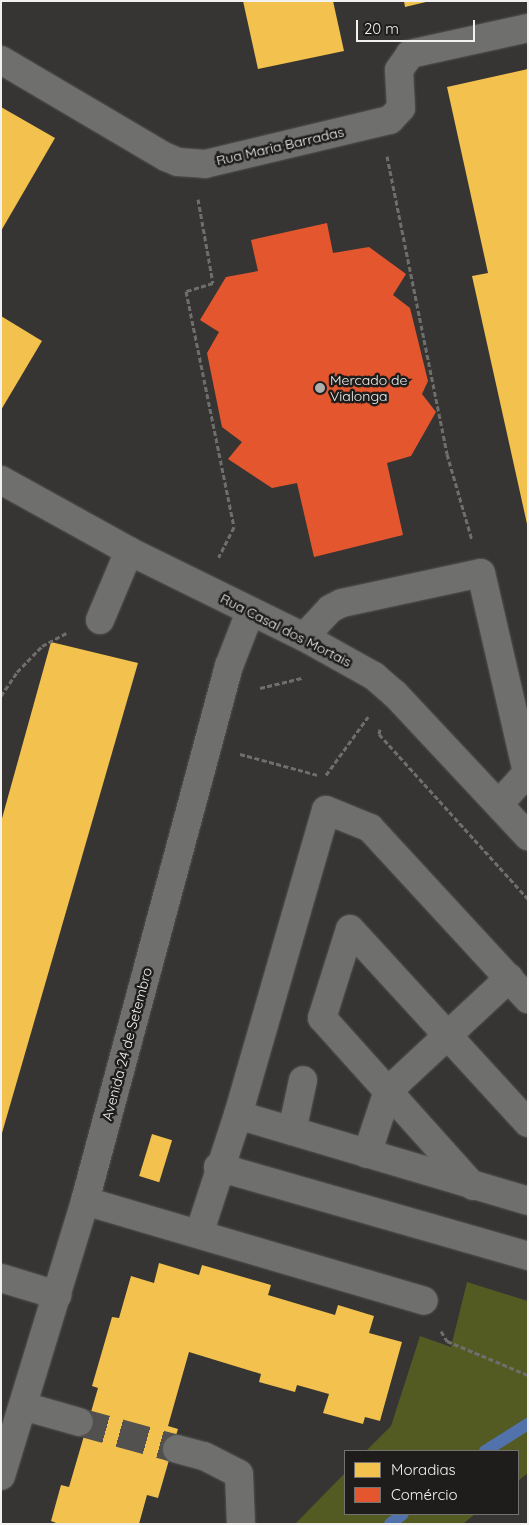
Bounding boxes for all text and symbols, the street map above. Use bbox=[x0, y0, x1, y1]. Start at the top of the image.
scale bar bbox=[359, 10, 478, 42]
text: 20 m bbox=[364, 19, 399, 38]
street label: Rua Maria Barradas bbox=[215, 123, 345, 169]
place label: Mercado de Vialonga bbox=[330, 372, 407, 404]
marker: Mercado de Vialonga bbox=[314, 382, 326, 394]
street label: Rua Casal dos Mortais bbox=[218, 590, 354, 670]
street label: Avenida 24 de Setembro bbox=[98, 966, 156, 1122]
legend bbox=[344, 1450, 519, 1515]
text: Moradias bbox=[391, 1460, 456, 1479]
text: Comércio bbox=[391, 1485, 458, 1504]

